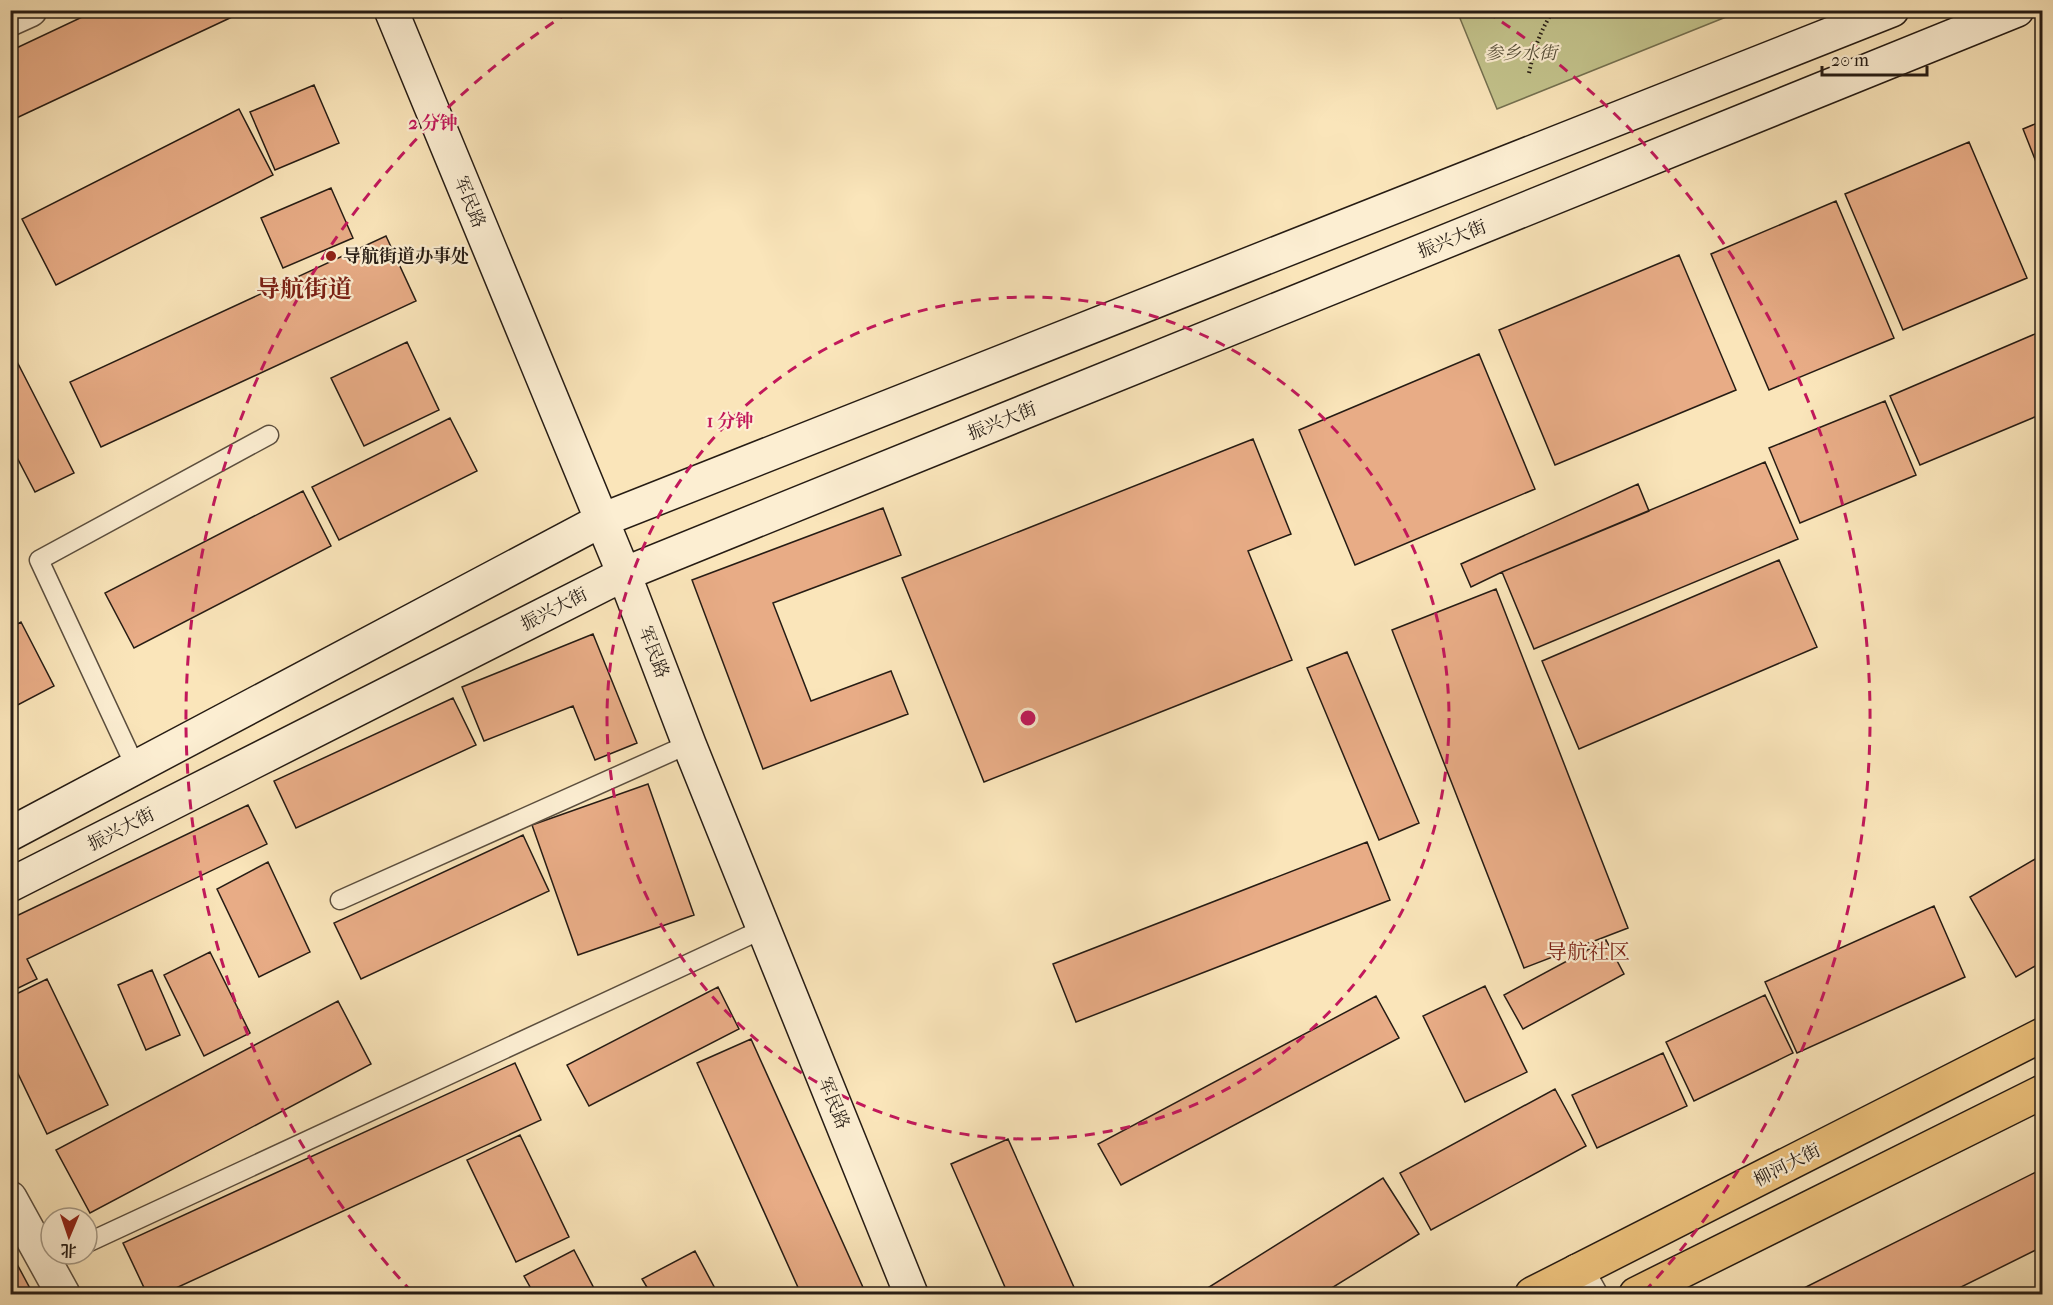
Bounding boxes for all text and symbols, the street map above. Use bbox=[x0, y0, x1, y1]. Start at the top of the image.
scale bar bbox=[1822, 39, 1927, 77]
park label: 参乡水街 bbox=[1485, 43, 1560, 64]
text: 20 m bbox=[1831, 50, 1869, 71]
text: 2 分钟 bbox=[408, 113, 458, 134]
street label: 军民路 bbox=[450, 173, 489, 231]
street label: 振兴大街 bbox=[1415, 216, 1489, 263]
place label: 导航街道办事处 bbox=[343, 246, 469, 267]
marker: 导航街道办事处 bbox=[324, 249, 338, 263]
district label: 导航街道 bbox=[256, 275, 352, 303]
street label: 振兴大街 bbox=[965, 398, 1039, 445]
text: 1 分钟 bbox=[707, 411, 753, 432]
street label: 振兴大街 bbox=[517, 584, 591, 635]
street label: 军民路 bbox=[634, 623, 673, 681]
centre of rings bbox=[1018, 708, 1038, 728]
street label: 振兴大街 bbox=[84, 804, 158, 855]
district label: 导航社区 bbox=[1546, 940, 1630, 964]
street label: 军民路 bbox=[814, 1074, 853, 1132]
street label: 柳河大街 bbox=[1750, 1140, 1824, 1191]
north arrow bbox=[39, 1206, 99, 1266]
text: 北 bbox=[60, 1241, 77, 1260]

